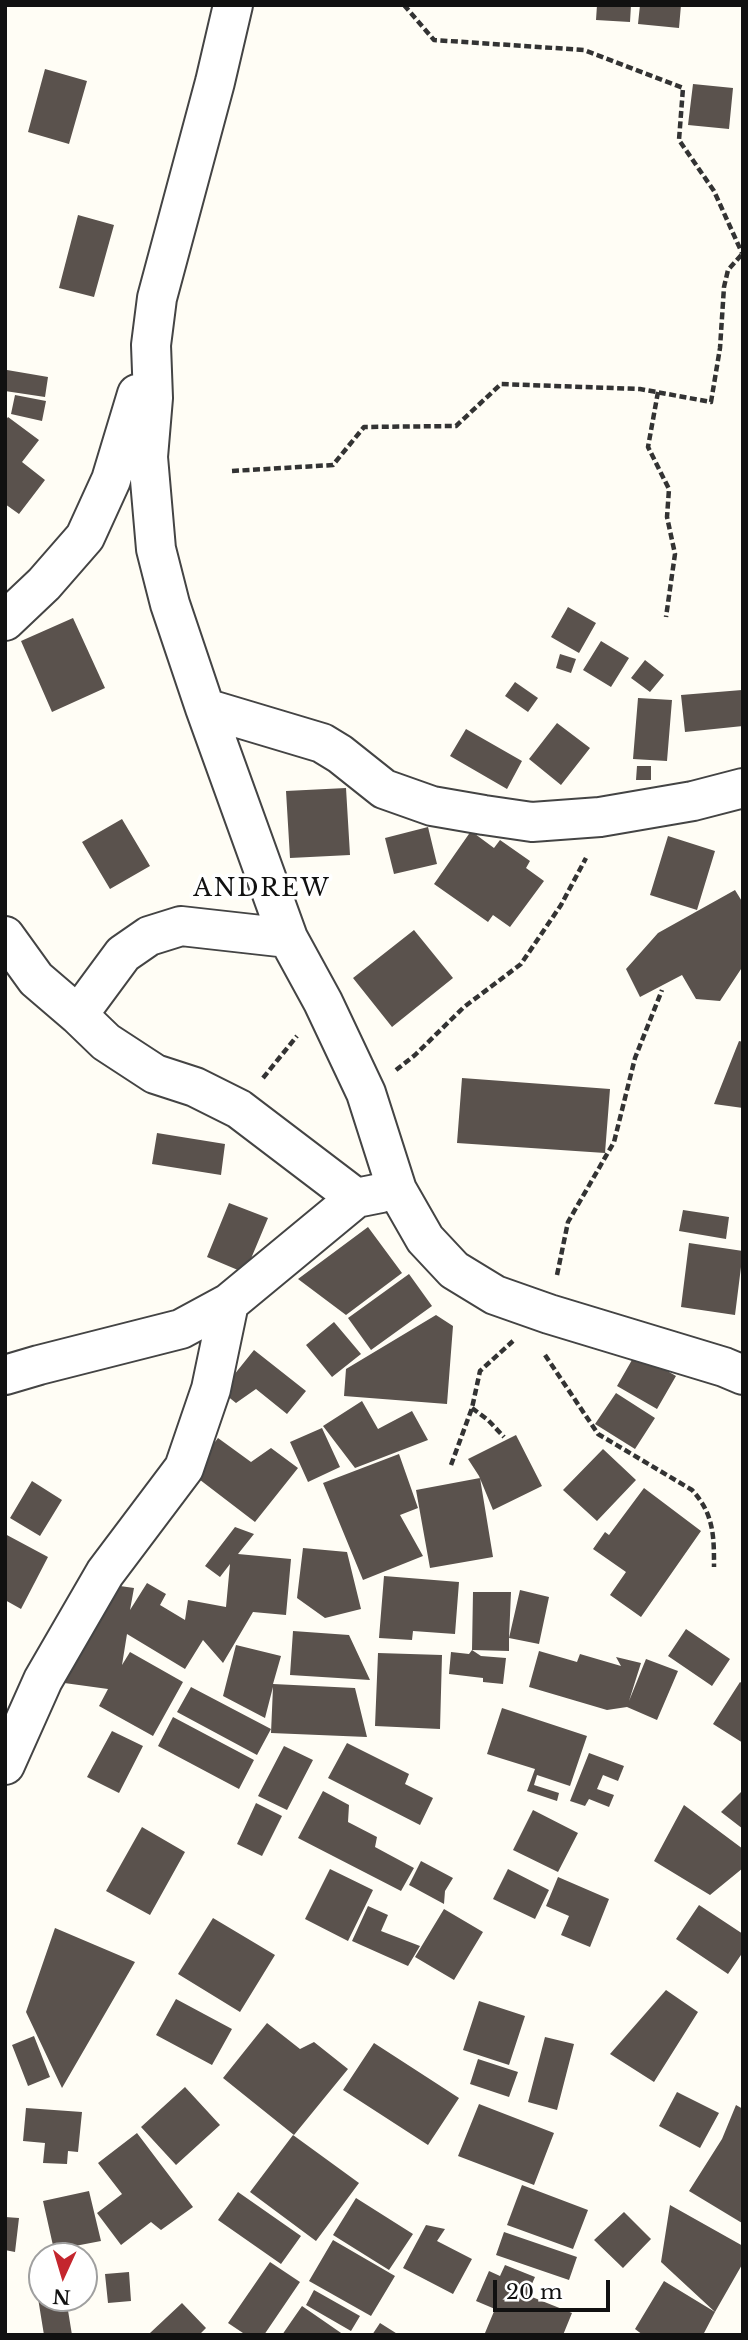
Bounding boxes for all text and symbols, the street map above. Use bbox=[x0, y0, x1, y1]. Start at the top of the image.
district label: ANDREW bbox=[194, 875, 330, 903]
north arrow bbox=[28, 2242, 98, 2312]
scale bar bbox=[496, 2266, 613, 2310]
text: 20 m bbox=[506, 2279, 563, 2305]
text: N bbox=[52, 2284, 71, 2309]

